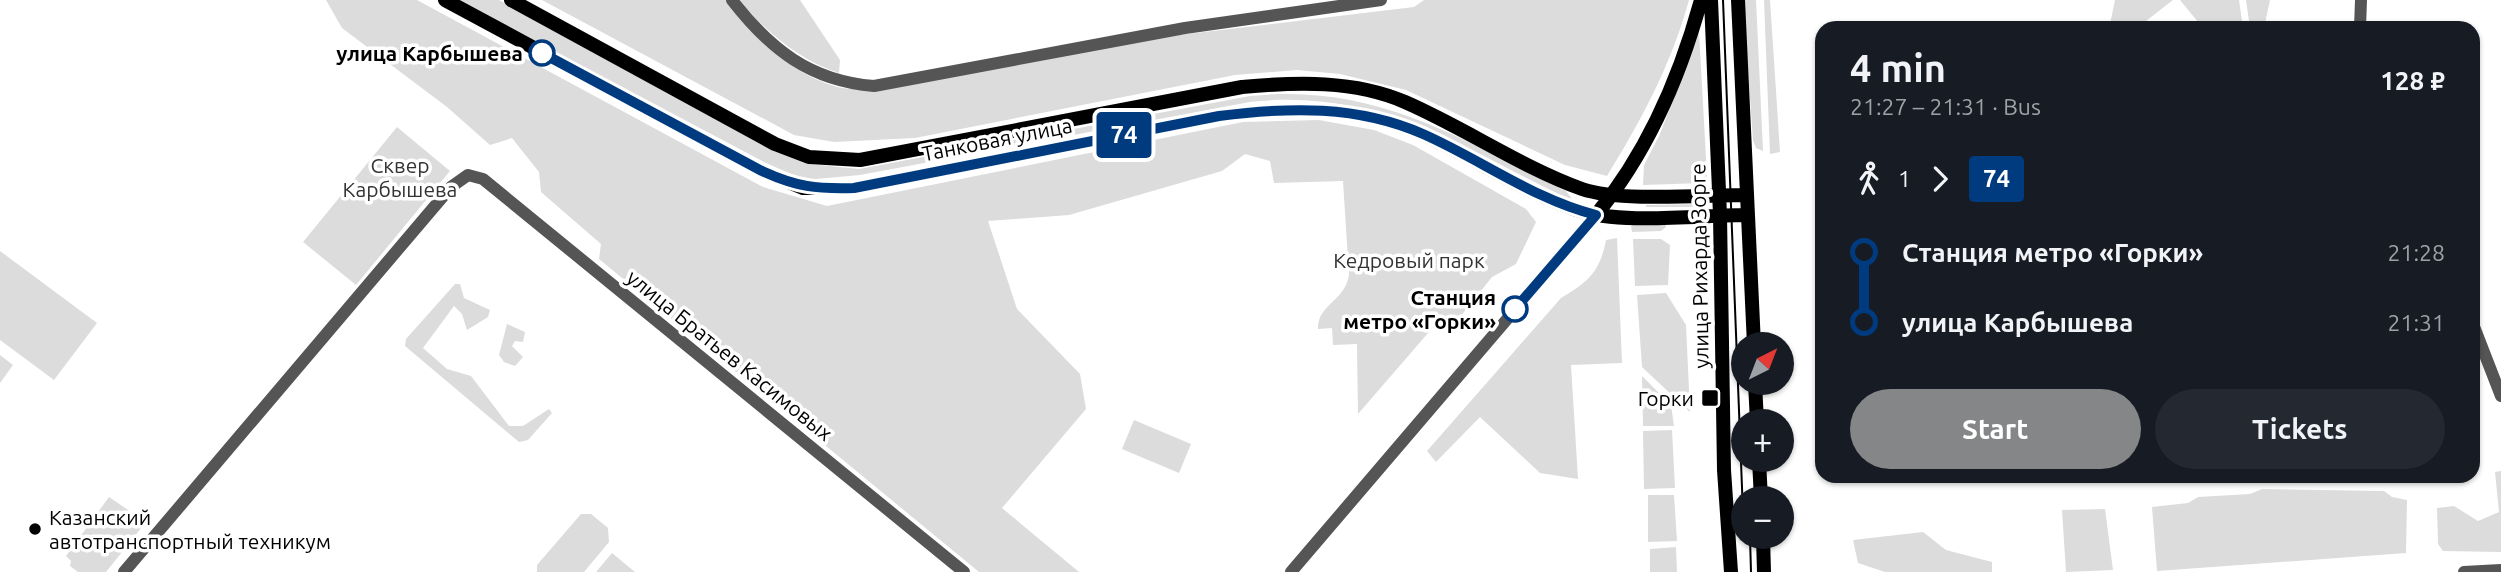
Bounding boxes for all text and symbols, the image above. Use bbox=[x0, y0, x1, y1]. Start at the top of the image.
marker: улица Карбышева bbox=[529, 40, 555, 66]
place label: улица Карбышева bbox=[336, 41, 523, 65]
text: 4 min bbox=[1850, 47, 1946, 89]
text: 128 ₽ bbox=[2380, 66, 2445, 95]
text: 21:27 – 21:31 · Bus bbox=[1850, 94, 2041, 119]
line badge: 74 bbox=[1092, 112, 1156, 158]
street label: Танковая улица bbox=[920, 113, 1074, 165]
text: 74 bbox=[1110, 121, 1138, 148]
park label: Сквер Карбышева bbox=[343, 153, 457, 201]
icon: walk bbox=[1850, 160, 1888, 198]
icon: forward bbox=[1921, 160, 1959, 198]
street label: улица Рихарда Зорге bbox=[1685, 163, 1713, 369]
text: 74 bbox=[1983, 165, 2010, 192]
text: 1 bbox=[1898, 166, 1911, 191]
text: Станция метро «Горки» bbox=[1902, 238, 2203, 267]
text: 21:28 bbox=[2387, 240, 2445, 265]
park label: Кедровый парк bbox=[1333, 248, 1485, 272]
street label: улица Братьев Касимовых bbox=[622, 265, 838, 446]
place label: Станция метро «Горки» bbox=[1343, 285, 1496, 333]
marker: Станция метро «Горки» bbox=[1502, 296, 1528, 322]
text: улица Карбышева bbox=[1902, 308, 2133, 337]
text: 21:31 bbox=[2387, 310, 2445, 335]
north arrow bbox=[1731, 332, 1794, 396]
map controls bbox=[1731, 332, 1794, 549]
place label: Горки bbox=[1638, 386, 1694, 410]
marker: Горки bbox=[1700, 388, 1720, 408]
button: Start bbox=[1850, 389, 2141, 469]
button: Tickets bbox=[2155, 389, 2445, 469]
button: + bbox=[1731, 409, 1794, 472]
button: − bbox=[1731, 486, 1794, 549]
place label: Казанский автотранспортный техникум bbox=[49, 505, 331, 553]
marker: Казанский автотранспортный техникум bbox=[27, 521, 43, 537]

